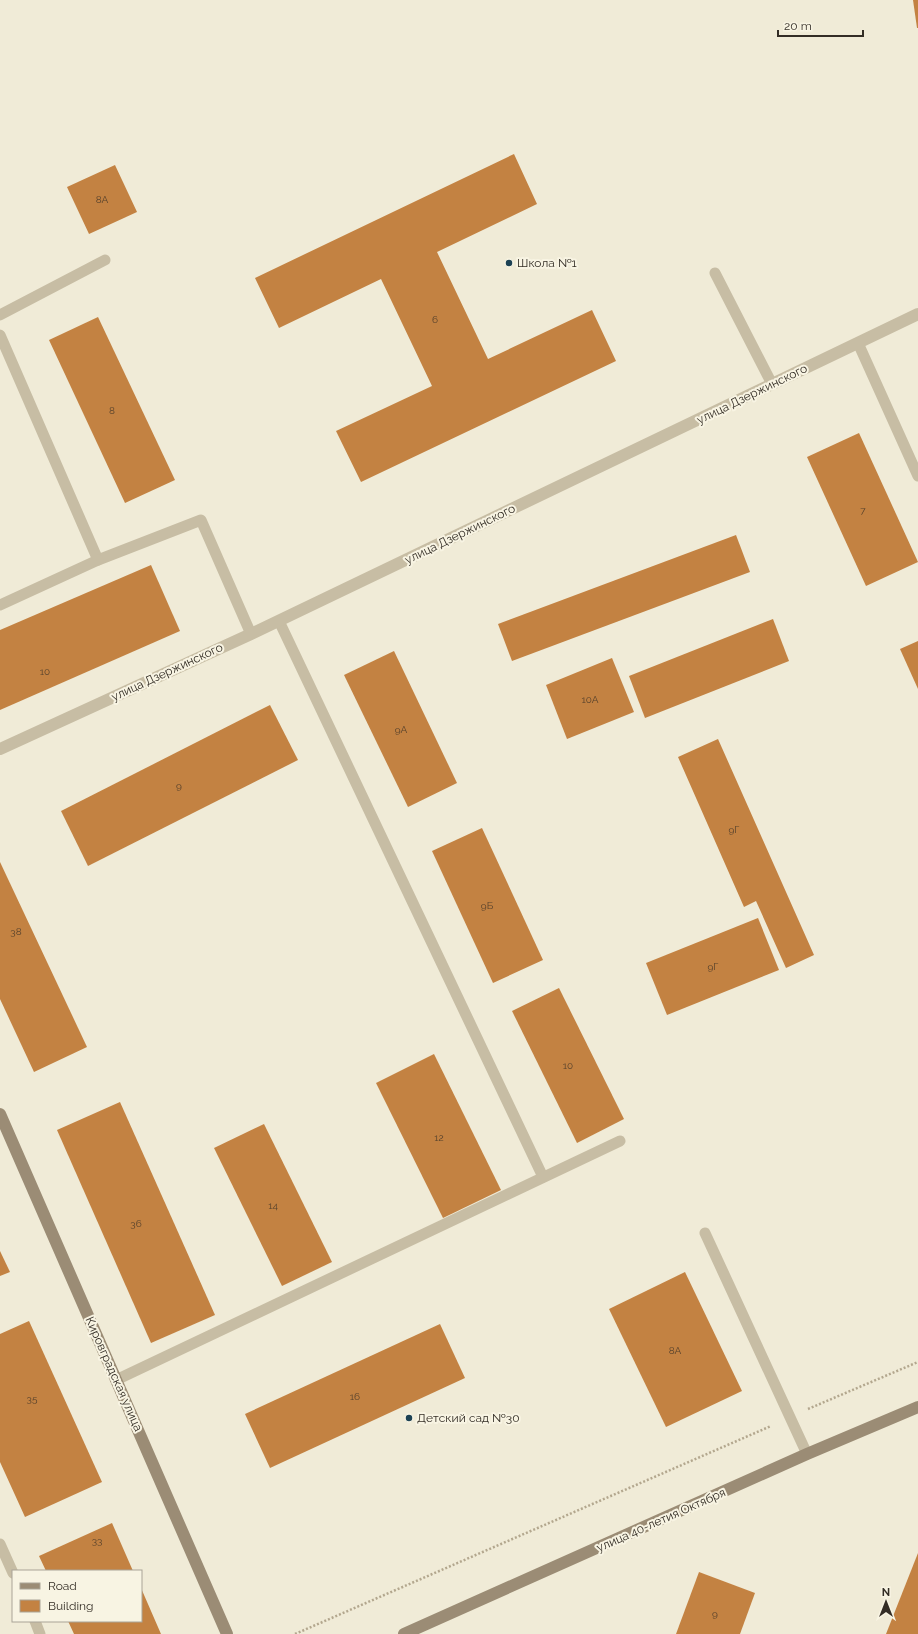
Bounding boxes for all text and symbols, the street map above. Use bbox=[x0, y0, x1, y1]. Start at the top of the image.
scale bar bbox=[778, 12, 863, 38]
text: 20 m bbox=[784, 19, 812, 33]
house number: 8А bbox=[96, 194, 109, 205]
place label: Школа №1 bbox=[517, 256, 577, 270]
marker: Школа №1 bbox=[504, 258, 514, 268]
house number: 6 bbox=[432, 314, 438, 325]
street label: улица Дзержинского bbox=[694, 361, 810, 427]
house number: 8 bbox=[109, 405, 115, 416]
street label: улица Дзержинского bbox=[402, 501, 518, 567]
house number: 7 bbox=[860, 505, 866, 516]
street label: улица Дзержинского bbox=[109, 640, 225, 704]
house number: 10 bbox=[40, 666, 50, 677]
house number: 10А bbox=[582, 694, 599, 705]
house number: 9А bbox=[395, 724, 408, 735]
house number: 9 bbox=[176, 780, 182, 791]
house number: 9Г bbox=[728, 824, 740, 835]
house number: 9Б bbox=[481, 900, 494, 911]
house number: 38 bbox=[10, 926, 22, 937]
house number: 9Г bbox=[707, 961, 719, 972]
house number: 10 bbox=[563, 1060, 573, 1071]
house number: 12 bbox=[434, 1132, 444, 1143]
house number: 14 bbox=[268, 1200, 278, 1211]
house number: 36 bbox=[130, 1218, 142, 1229]
street label: Кировградская улица bbox=[82, 1315, 146, 1433]
house number: 8А bbox=[669, 1345, 682, 1356]
house number: 16 bbox=[350, 1391, 360, 1402]
house number: 35 bbox=[27, 1393, 38, 1404]
place label: Детский сад №30 bbox=[417, 1411, 519, 1425]
marker: Детский сад №30 bbox=[404, 1413, 414, 1423]
street label: улица 40-летия Октября bbox=[594, 1485, 728, 1555]
house number: 33 bbox=[92, 1535, 102, 1546]
legend bbox=[12, 1570, 142, 1622]
text: Road bbox=[48, 1579, 77, 1593]
north arrow bbox=[866, 1582, 906, 1622]
text: N bbox=[882, 1586, 890, 1599]
text: Building bbox=[48, 1599, 94, 1613]
house number: 9 bbox=[712, 1608, 718, 1619]

